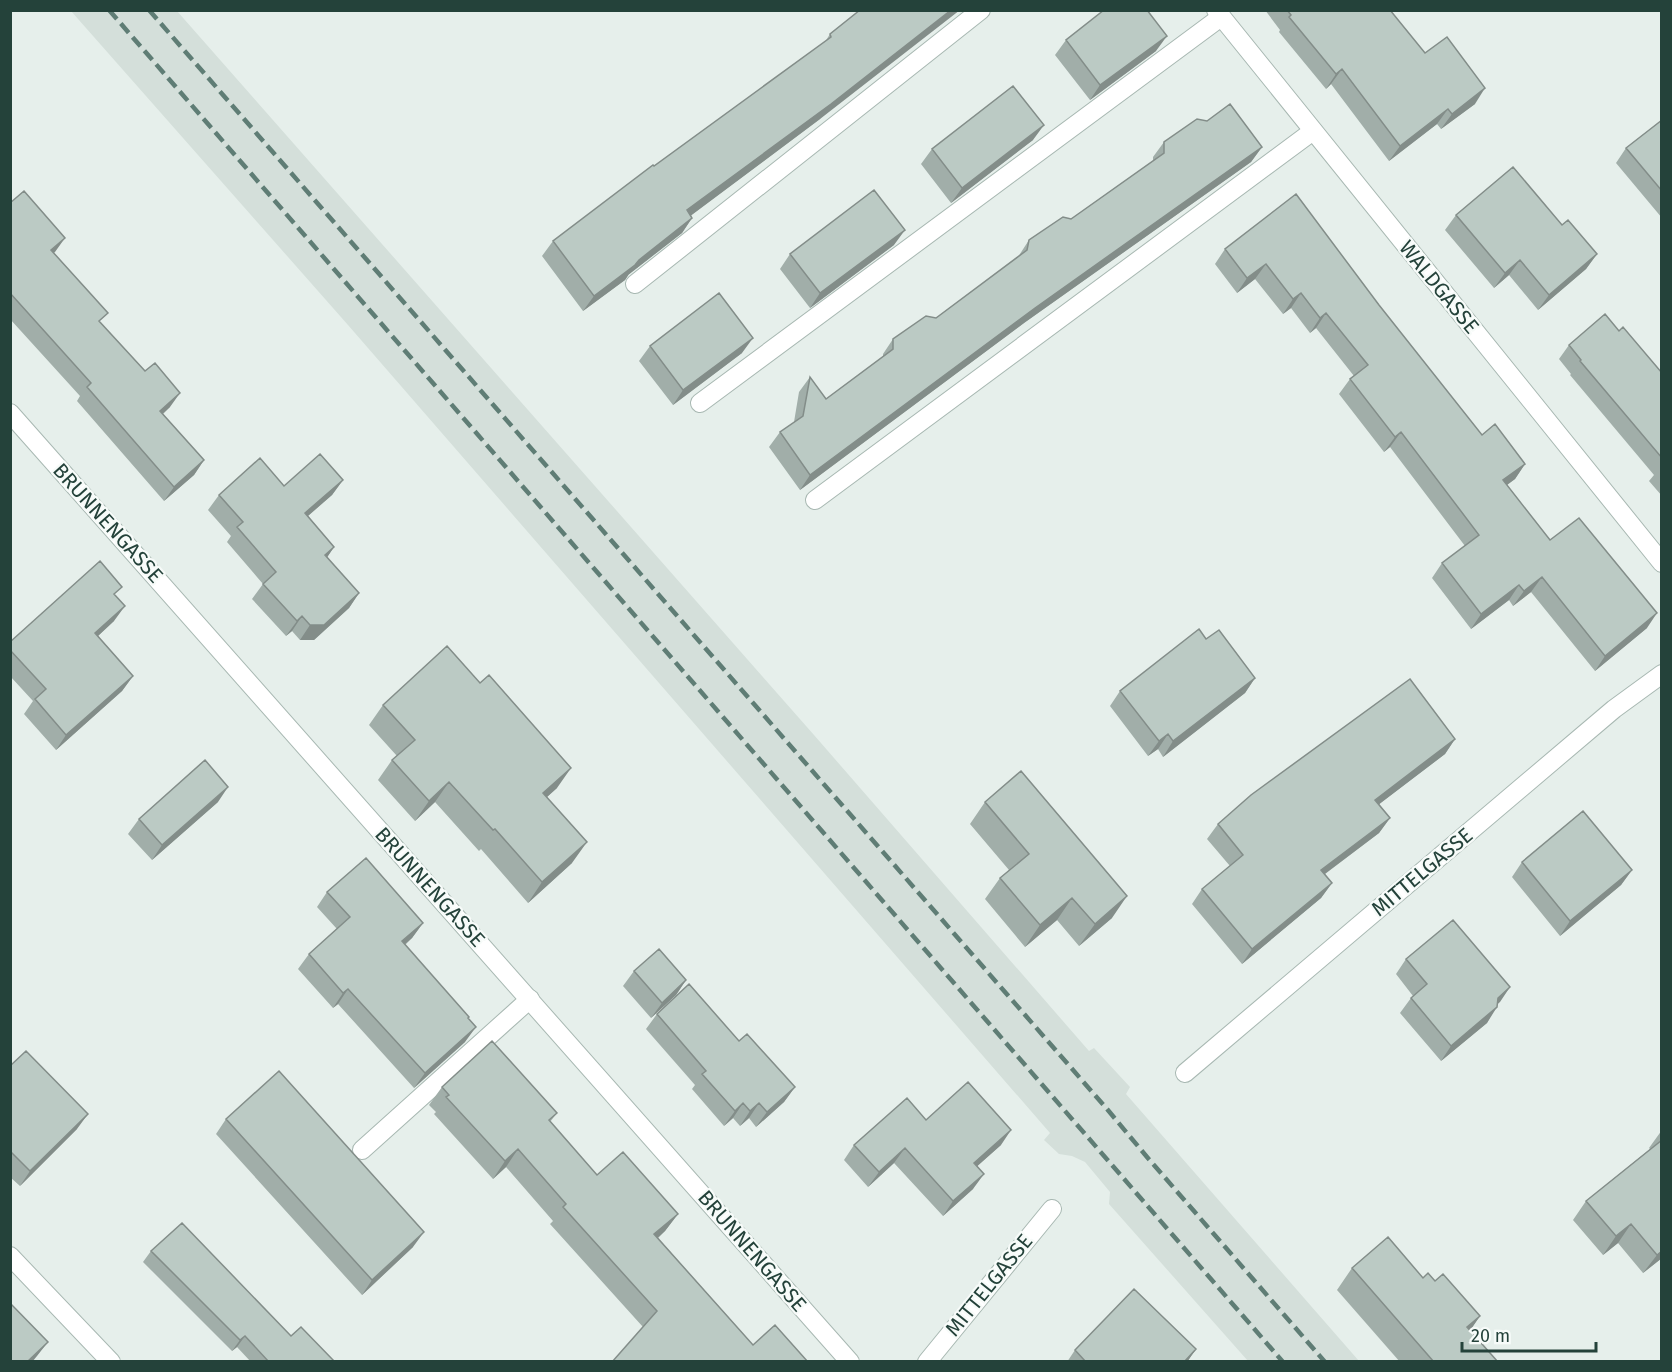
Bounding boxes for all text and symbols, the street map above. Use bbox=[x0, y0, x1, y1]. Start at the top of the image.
street label: WALDGASSE bbox=[1393, 235, 1485, 339]
street label: BRUNNENGASSE bbox=[47, 458, 169, 588]
street label: BRUNNENGASSE bbox=[369, 822, 491, 952]
street label: MITTELGASSE bbox=[1366, 822, 1478, 922]
street label: BRUNNENGASSE bbox=[692, 1185, 812, 1317]
street label: MITTELGASSE bbox=[940, 1229, 1038, 1341]
scale bar bbox=[1462, 1315, 1596, 1353]
text: 20 m bbox=[1471, 1325, 1510, 1347]

